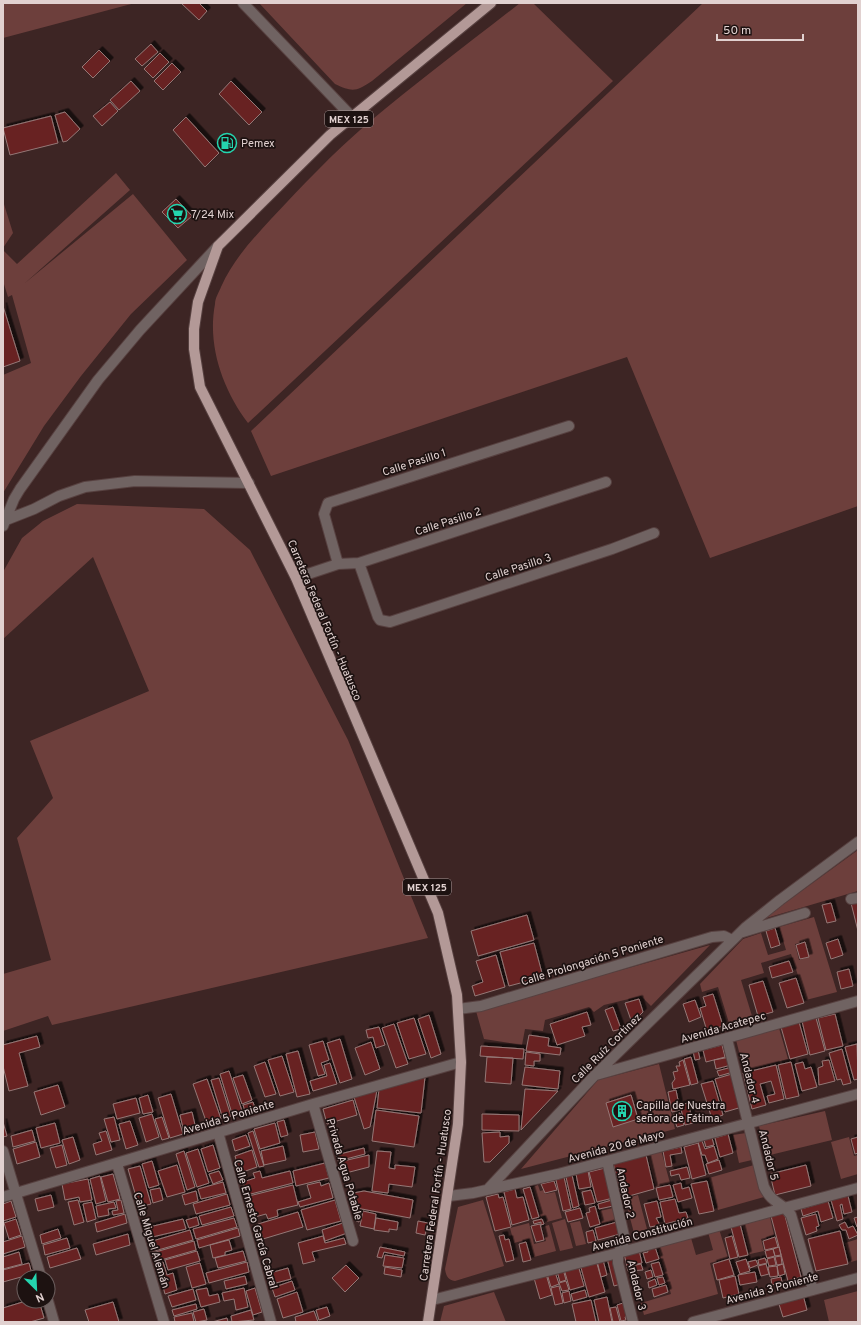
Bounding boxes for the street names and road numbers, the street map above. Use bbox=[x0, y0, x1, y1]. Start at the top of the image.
road number: MEX 125 bbox=[325, 111, 373, 127]
street label: Calle Pasillo 1 bbox=[381, 446, 448, 480]
street label: Calle Pasillo 2 bbox=[413, 505, 483, 539]
street label: Carretera Federal Fortín - Huatusco bbox=[284, 538, 364, 703]
street label: Calle Pasillo 3 bbox=[483, 551, 553, 585]
road number: MEX 125 bbox=[403, 879, 451, 895]
street label: Calle Prolongación 5 Poniente bbox=[519, 933, 665, 989]
street label: Avenida Acatepec bbox=[679, 1009, 768, 1047]
street label: Calle Ruíz Cortinez bbox=[569, 1011, 645, 1087]
street label: Andador 4 bbox=[736, 1051, 762, 1105]
street label: Avenida 5 Poniente bbox=[181, 1097, 276, 1139]
street label: Carretera Federal Fortín - Huatusco bbox=[417, 1108, 455, 1282]
street label: Privada Agua Potable bbox=[323, 1117, 365, 1222]
street label: Avenida 20 de Mayo bbox=[566, 1127, 666, 1167]
street label: Andador 5 bbox=[755, 1128, 781, 1182]
street label: Calle Ernesto García Cabral bbox=[230, 1158, 280, 1291]
street label: Andador 2 bbox=[613, 1166, 637, 1220]
street label: Calle Miguel Alemán bbox=[130, 1191, 172, 1290]
street label: Avenida Constitución bbox=[590, 1215, 694, 1255]
street label: Andador 3 bbox=[623, 1258, 649, 1312]
street label: Avenida 3 Poniente bbox=[724, 1270, 820, 1308]

